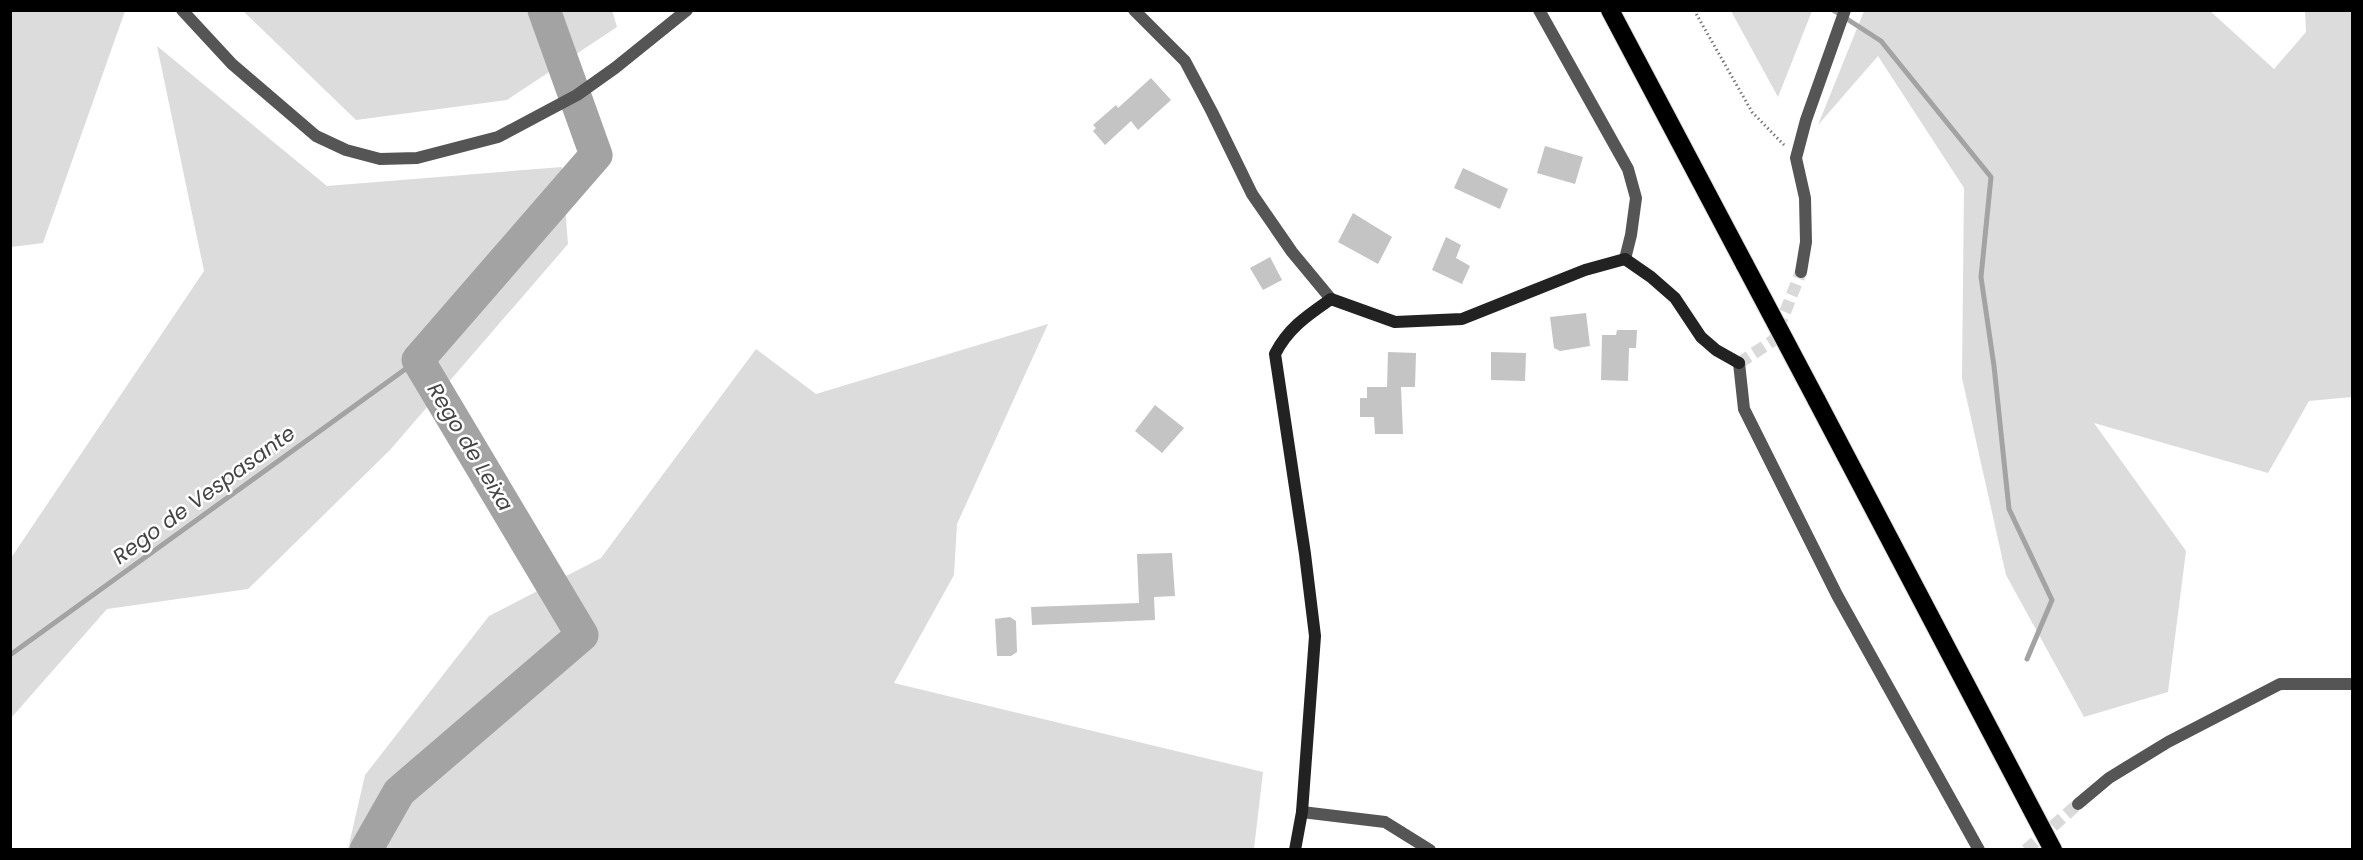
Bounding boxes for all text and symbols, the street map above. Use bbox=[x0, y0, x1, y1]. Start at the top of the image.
water label: Rego de Leixa bbox=[421, 377, 520, 516]
water label: Rego de Vespasante bbox=[107, 419, 301, 571]

